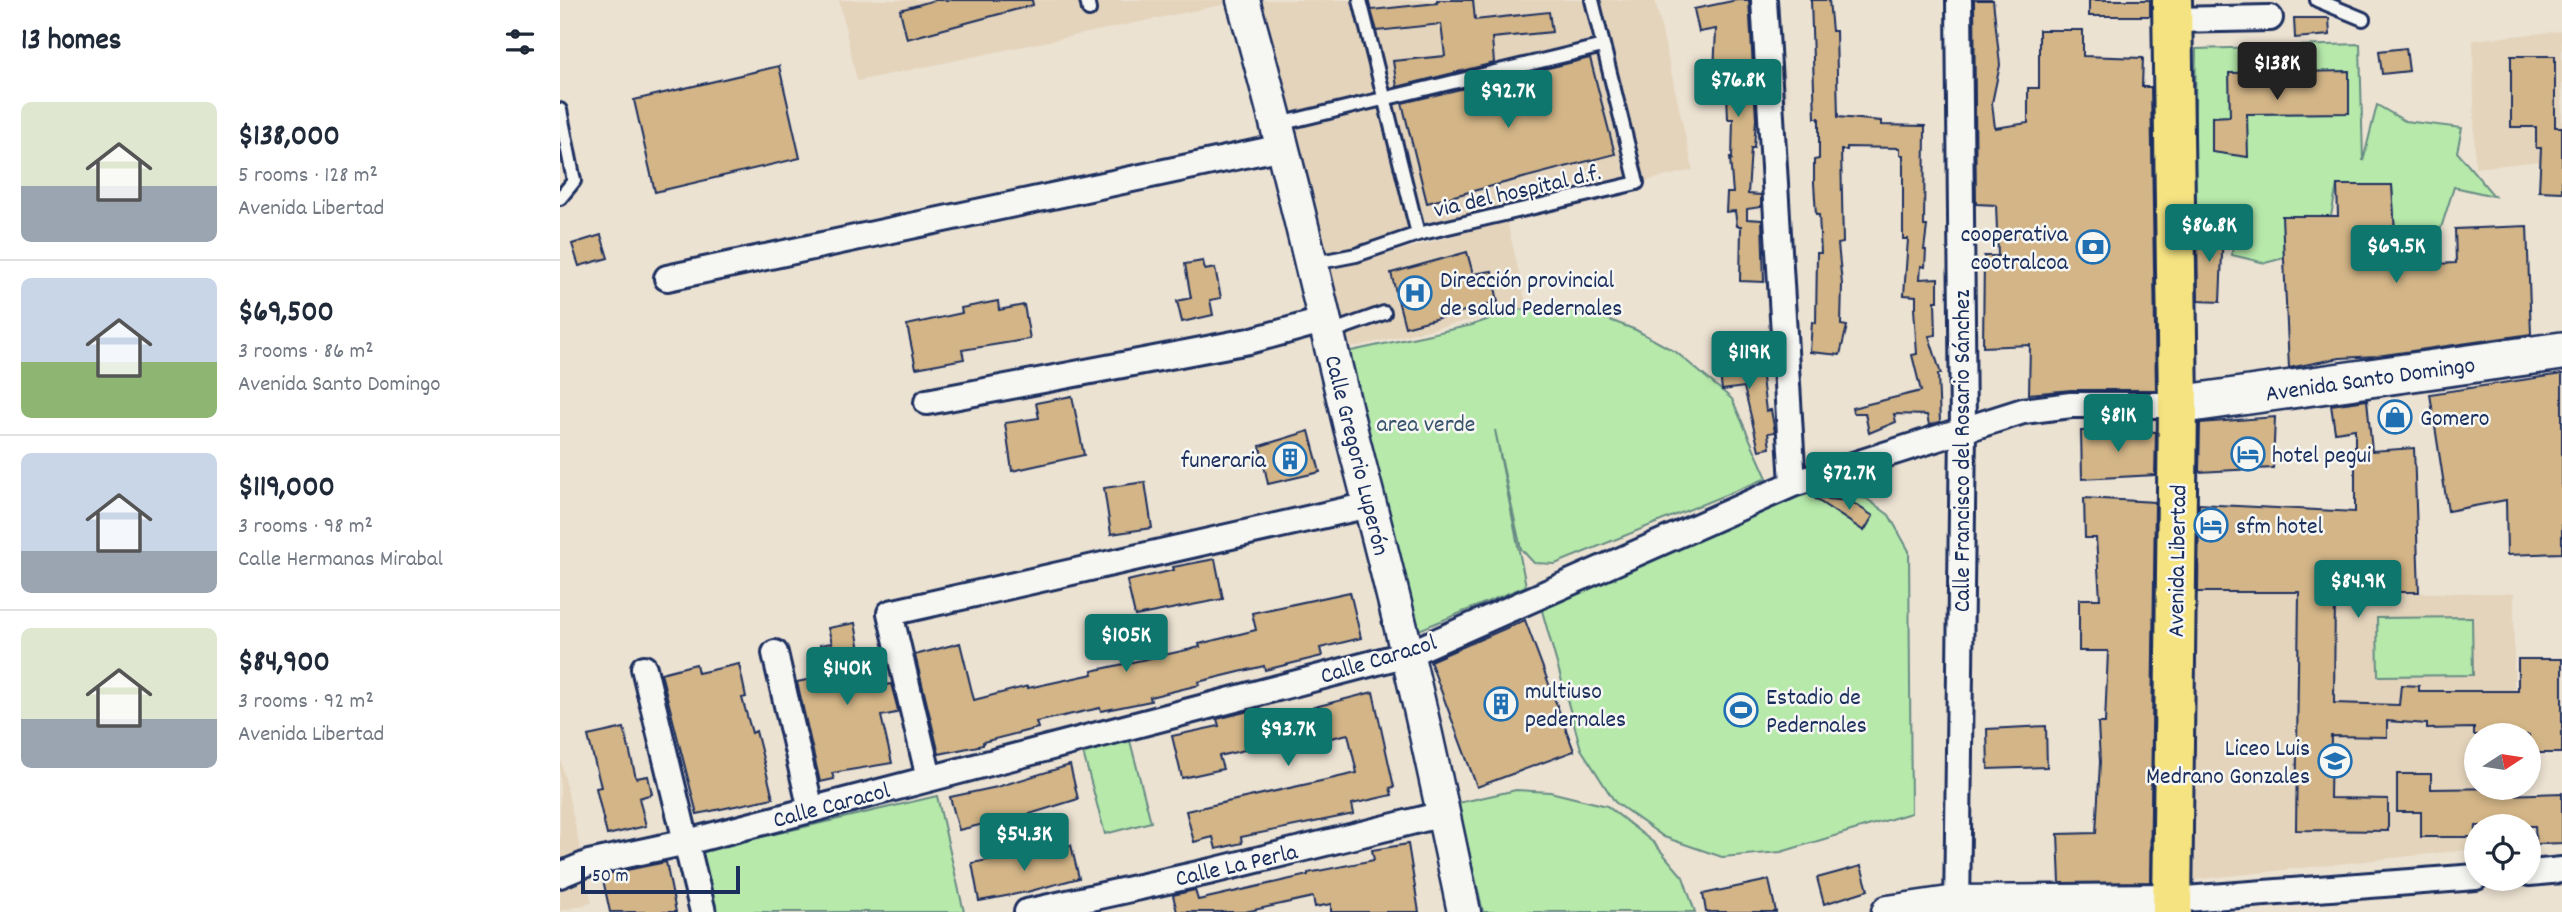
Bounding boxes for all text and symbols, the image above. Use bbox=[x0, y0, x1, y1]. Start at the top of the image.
text: 13 homes bbox=[21, 21, 121, 64]
icon: filters bbox=[501, 23, 539, 61]
pin: $138K bbox=[2228, 42, 2326, 102]
text: $138K bbox=[2254, 48, 2300, 81]
pin: $76.8K bbox=[1681, 60, 1795, 119]
text: $76.8K bbox=[1710, 65, 1766, 98]
pin: $92.7K bbox=[1451, 71, 1565, 130]
text: $92.7K bbox=[1480, 76, 1536, 109]
text: $138,000 bbox=[238, 117, 340, 160]
icon: home bbox=[77, 130, 161, 214]
street label: via del hospital d.f. bbox=[1431, 157, 1605, 229]
text: 5 rooms · 128 m² bbox=[238, 160, 378, 193]
text: Avenida Libertad bbox=[238, 193, 384, 226]
pin: $86.8K bbox=[2152, 204, 2266, 264]
text: $86.8K bbox=[2181, 210, 2237, 243]
place label: cooperativa cootralcoa bbox=[1961, 219, 2069, 281]
pin: $69.5K bbox=[2339, 226, 2453, 285]
bank icon: cooperativa cootralcoa bbox=[2074, 228, 2112, 266]
text: $69.5K bbox=[2367, 231, 2425, 264]
place label: Dirección provincial de salud Pedernales bbox=[1440, 265, 1622, 327]
hospital icon: Dirección provincial de salud Pedernales bbox=[1396, 274, 1434, 312]
street label: Calle Francisco del Rosario Sánchez bbox=[1947, 290, 1981, 612]
text: $69,500 bbox=[238, 293, 334, 336]
icon: home bbox=[77, 306, 161, 390]
pin: $119K bbox=[1700, 332, 1798, 391]
text: 3 rooms · 86 m² bbox=[238, 336, 374, 369]
text: $119K bbox=[1728, 337, 1770, 370]
street label: Avenida Santo Domingo bbox=[2263, 349, 2477, 413]
street label: Calle Gregorio Luperón bbox=[1314, 352, 1396, 559]
text: Avenida Santo Domingo bbox=[238, 369, 441, 402]
pin: $81K bbox=[2077, 394, 2159, 454]
shop icon: Gomero bbox=[2376, 398, 2414, 436]
text: $81K bbox=[2100, 400, 2136, 433]
place label: Gomero bbox=[2420, 403, 2489, 437]
park label: area verde bbox=[1377, 409, 1475, 443]
hotel icon: hotel pegui bbox=[2229, 435, 2267, 473]
building icon: funeraria bbox=[1271, 440, 1309, 478]
place label: hotel pegui bbox=[2272, 440, 2371, 474]
place label: funeraria bbox=[1181, 445, 1267, 479]
pin: $72.7K bbox=[1792, 452, 1906, 512]
text: $72.7K bbox=[1822, 458, 1876, 491]
text: $119,000 bbox=[238, 468, 335, 511]
icon: home bbox=[77, 481, 161, 565]
street label: Avenida Libertad bbox=[2161, 484, 2197, 638]
hotel icon: sfm hotel bbox=[2192, 506, 2230, 544]
text: 3 rooms · 98 m² bbox=[238, 511, 373, 544]
place label: sfm hotel bbox=[2236, 511, 2324, 545]
text: Calle Hermanas Mirabal bbox=[238, 544, 443, 577]
pin: $84.9K bbox=[2301, 560, 2415, 620]
text: $84.9K bbox=[2330, 566, 2386, 599]
pin: $105K bbox=[1077, 614, 1175, 674]
text: $105K bbox=[1101, 620, 1151, 653]
street label: Calle Caracol bbox=[1317, 627, 1441, 695]
text: $84,900 bbox=[238, 643, 330, 686]
pin: $140K bbox=[798, 648, 896, 707]
text: $140K bbox=[822, 653, 872, 686]
icon: home bbox=[77, 656, 161, 740]
place label: multiuso pedernales bbox=[1525, 676, 1626, 738]
place label: Estadio de Pedernales bbox=[1766, 682, 1867, 744]
building icon: multiuso pedernales bbox=[1482, 685, 1520, 723]
text: 3 rooms · 92 m² bbox=[238, 686, 374, 719]
sports icon: Estadio de Pedernales bbox=[1722, 691, 1760, 729]
pin: $93.7K bbox=[1231, 708, 1345, 768]
text: $93.7K bbox=[1260, 714, 1316, 747]
text: Avenida Libertad bbox=[238, 719, 384, 752]
north arrow bbox=[2464, 723, 2541, 800]
map controls bbox=[2464, 723, 2541, 891]
place label: Liceo Luis Medrano Gonzales bbox=[2146, 733, 2310, 795]
school or university icon: Liceo Luis Medrano Gonzales bbox=[2316, 742, 2354, 780]
street label: Calle Caracol bbox=[769, 775, 894, 839]
pin: $54.3K bbox=[967, 814, 1081, 873]
button: locate bbox=[2464, 814, 2541, 891]
text: $54.3K bbox=[996, 819, 1052, 852]
street label: Calle La Perla bbox=[1172, 836, 1302, 897]
scale bar bbox=[581, 863, 740, 895]
text: 50 m bbox=[592, 864, 629, 891]

